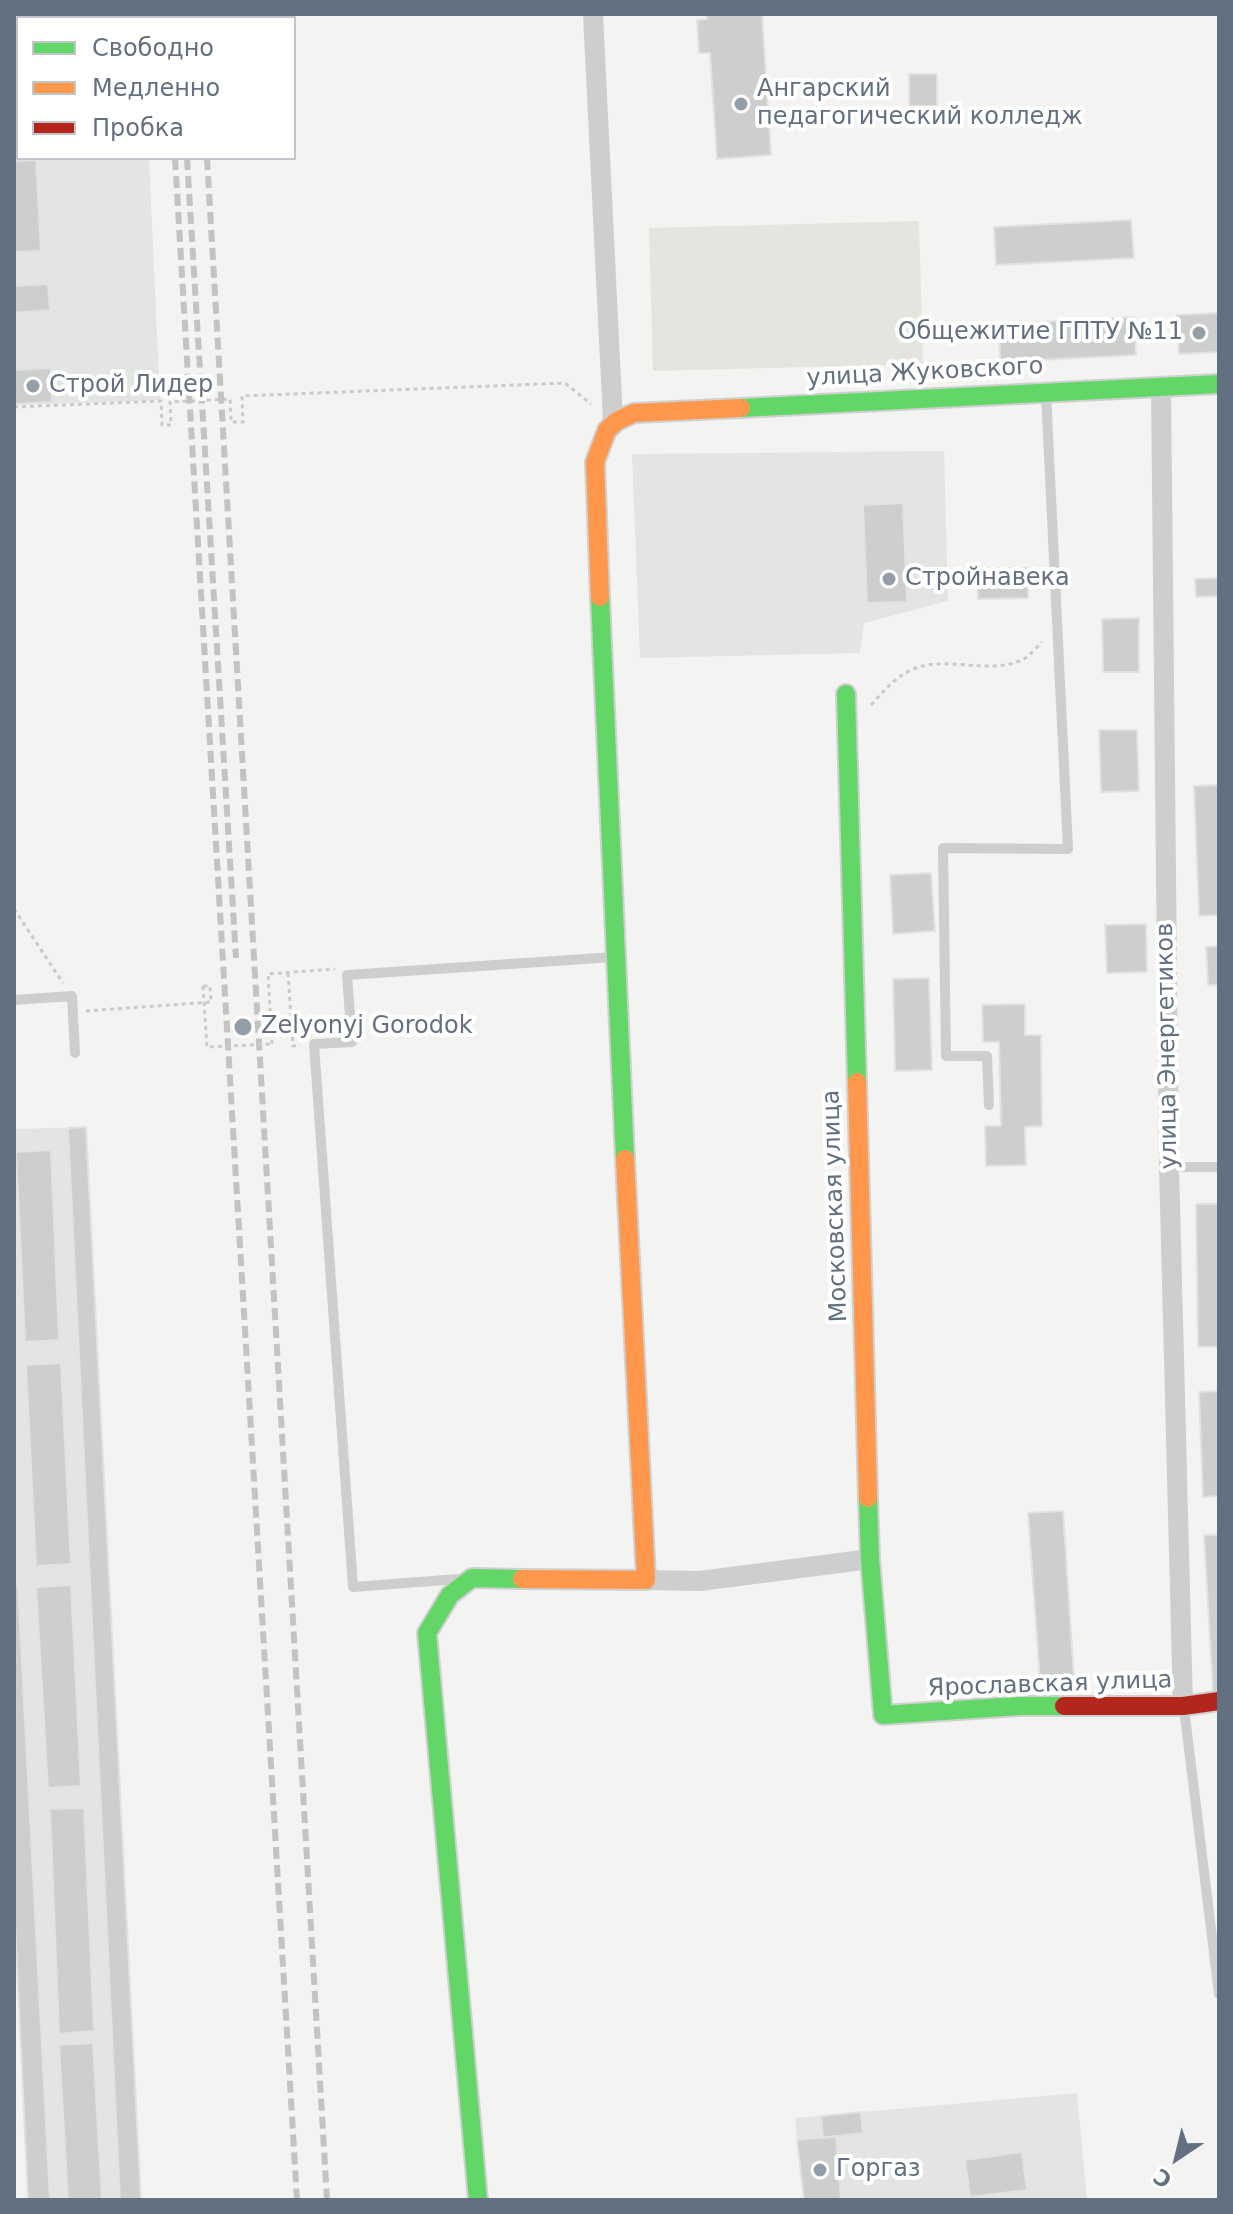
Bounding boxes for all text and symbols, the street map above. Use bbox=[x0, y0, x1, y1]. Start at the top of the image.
legend bbox=[16, 16, 296, 160]
text: Свободно bbox=[92, 34, 214, 62]
text: Медленно bbox=[92, 74, 220, 102]
place label: Ангарский педагогический колледж bbox=[757, 76, 1083, 132]
marker: Ангарский педагогический колледж bbox=[732, 95, 750, 113]
text: Пробка bbox=[92, 114, 184, 142]
place label: Общежитие ГПТУ №11 bbox=[898, 319, 1183, 347]
marker: Общежитие ГПТУ №11 bbox=[1190, 324, 1208, 342]
street label: улица Жуковского bbox=[806, 352, 1044, 394]
place label: Строй Лидер bbox=[49, 372, 213, 400]
marker: Строй Лидер bbox=[24, 377, 42, 395]
place label: Стройнавека bbox=[905, 565, 1070, 593]
marker: Стройнавека bbox=[880, 570, 898, 588]
street label: улица Энергетиков bbox=[1151, 922, 1185, 1170]
place label: Zelyonyj Gorodok bbox=[261, 1013, 473, 1041]
marker: Zelyonyj Gorodok bbox=[232, 1016, 254, 1038]
street label: Московская улица bbox=[818, 1089, 854, 1323]
street label: Ярославская улица bbox=[927, 1666, 1173, 1704]
north arrow bbox=[1137, 2118, 1217, 2198]
place label: Горгаз bbox=[836, 2156, 921, 2184]
marker: Горгаз bbox=[811, 2161, 829, 2179]
text: С bbox=[1149, 2163, 1177, 2193]

